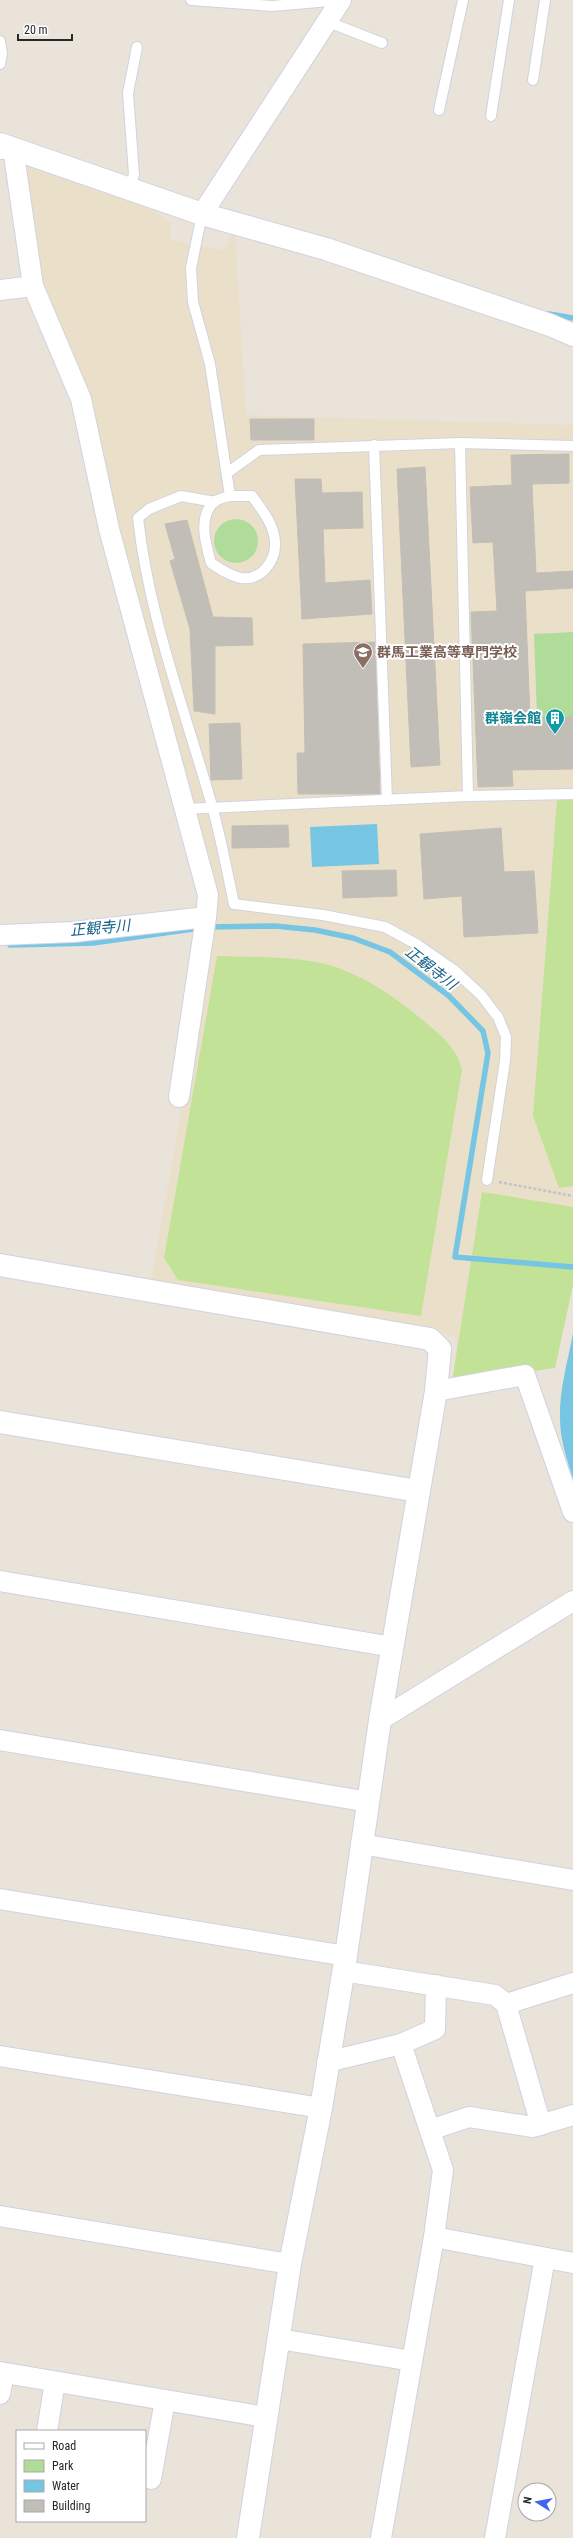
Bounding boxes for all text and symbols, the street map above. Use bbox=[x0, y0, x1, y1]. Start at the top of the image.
scale bar bbox=[18, 16, 72, 42]
text: 20 m bbox=[24, 23, 48, 37]
school or university icon: 群馬工業高等専門学校 bbox=[352, 641, 374, 669]
place label: 群馬工業高等専門学校 bbox=[377, 644, 517, 660]
building icon: 群嶺会館 bbox=[544, 707, 566, 735]
place label: 群嶺会館 bbox=[485, 710, 541, 726]
water label: 正観寺川 bbox=[69, 916, 133, 940]
water label: 正観寺川 bbox=[402, 942, 462, 995]
legend bbox=[16, 2430, 146, 2522]
text: Road bbox=[52, 2439, 76, 2453]
text: Park bbox=[52, 2459, 74, 2473]
text: Water bbox=[52, 2479, 80, 2493]
north arrow bbox=[517, 2482, 557, 2522]
text: N bbox=[521, 2495, 535, 2505]
text: Building bbox=[52, 2499, 90, 2513]

